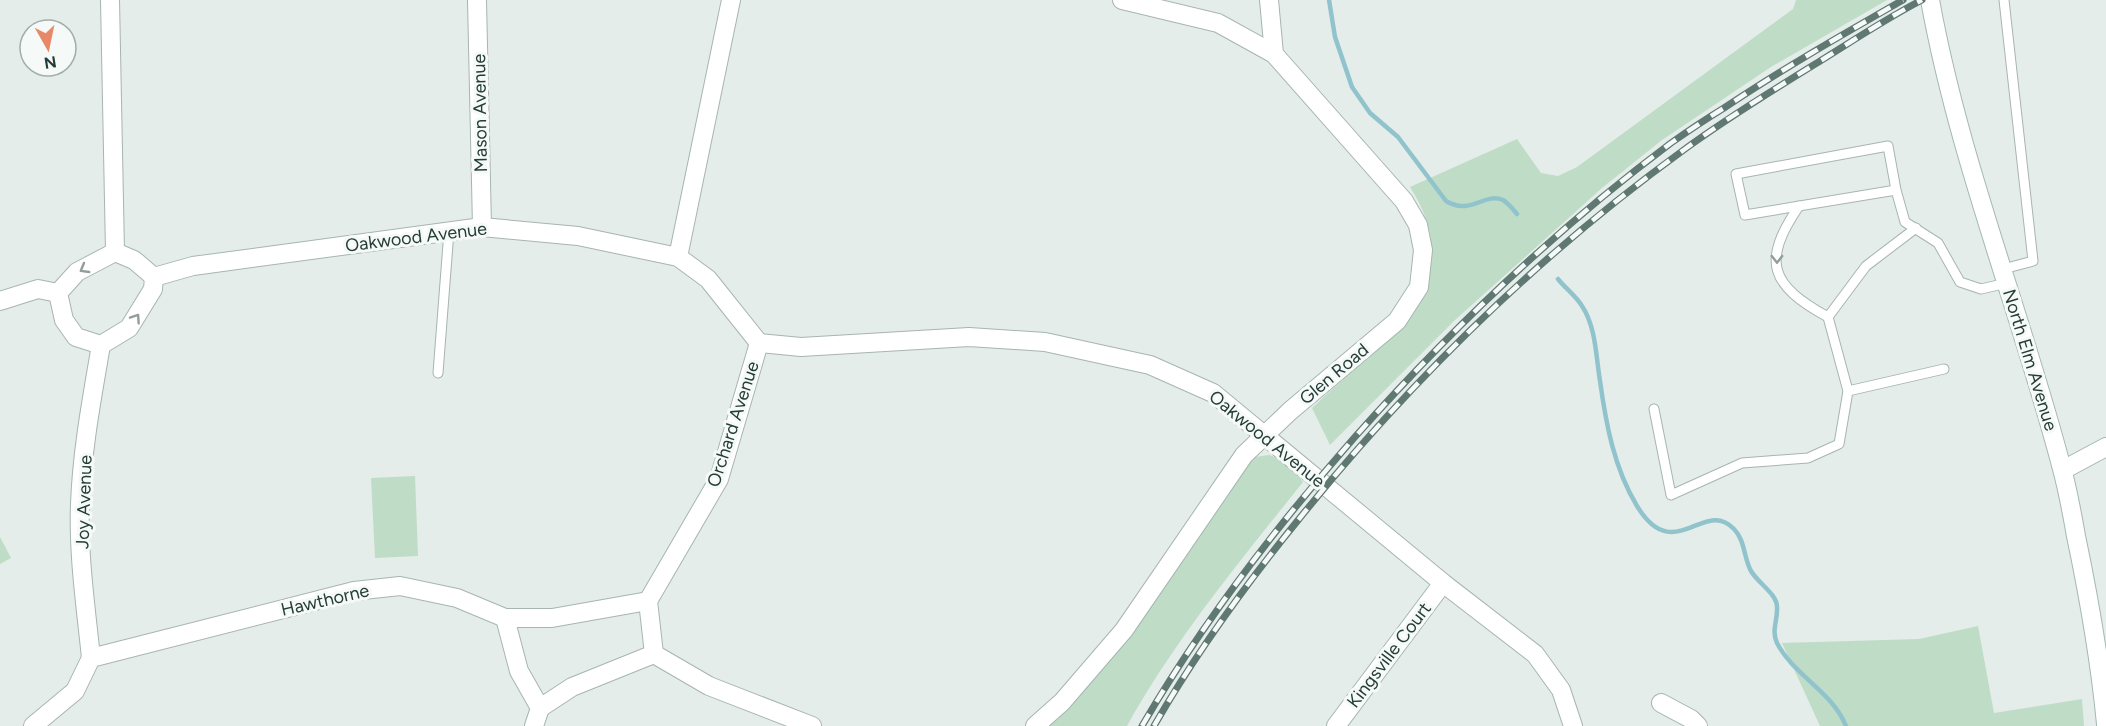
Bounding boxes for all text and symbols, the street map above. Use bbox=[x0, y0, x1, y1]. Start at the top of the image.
north arrow bbox=[18, 18, 78, 78]
text: N bbox=[43, 52, 58, 73]
street label: Mason Avenue bbox=[468, 53, 492, 172]
street label: Oakwood Avenue bbox=[344, 217, 488, 257]
one-way arrow bbox=[1771, 254, 1783, 263]
one-way arrow bbox=[80, 262, 90, 274]
street label: North Elm Avenue bbox=[1998, 286, 2062, 434]
one-way arrow bbox=[129, 313, 140, 324]
street label: Glen Road bbox=[1295, 339, 1373, 409]
street label: Orchard Avenue bbox=[702, 358, 764, 490]
street label: Oakwood Avenue bbox=[1205, 386, 1329, 493]
street label: Joy Avenue bbox=[71, 454, 97, 549]
street label: Hawthorne bbox=[279, 579, 371, 621]
street label: Kingsville Court bbox=[1342, 598, 1436, 712]

